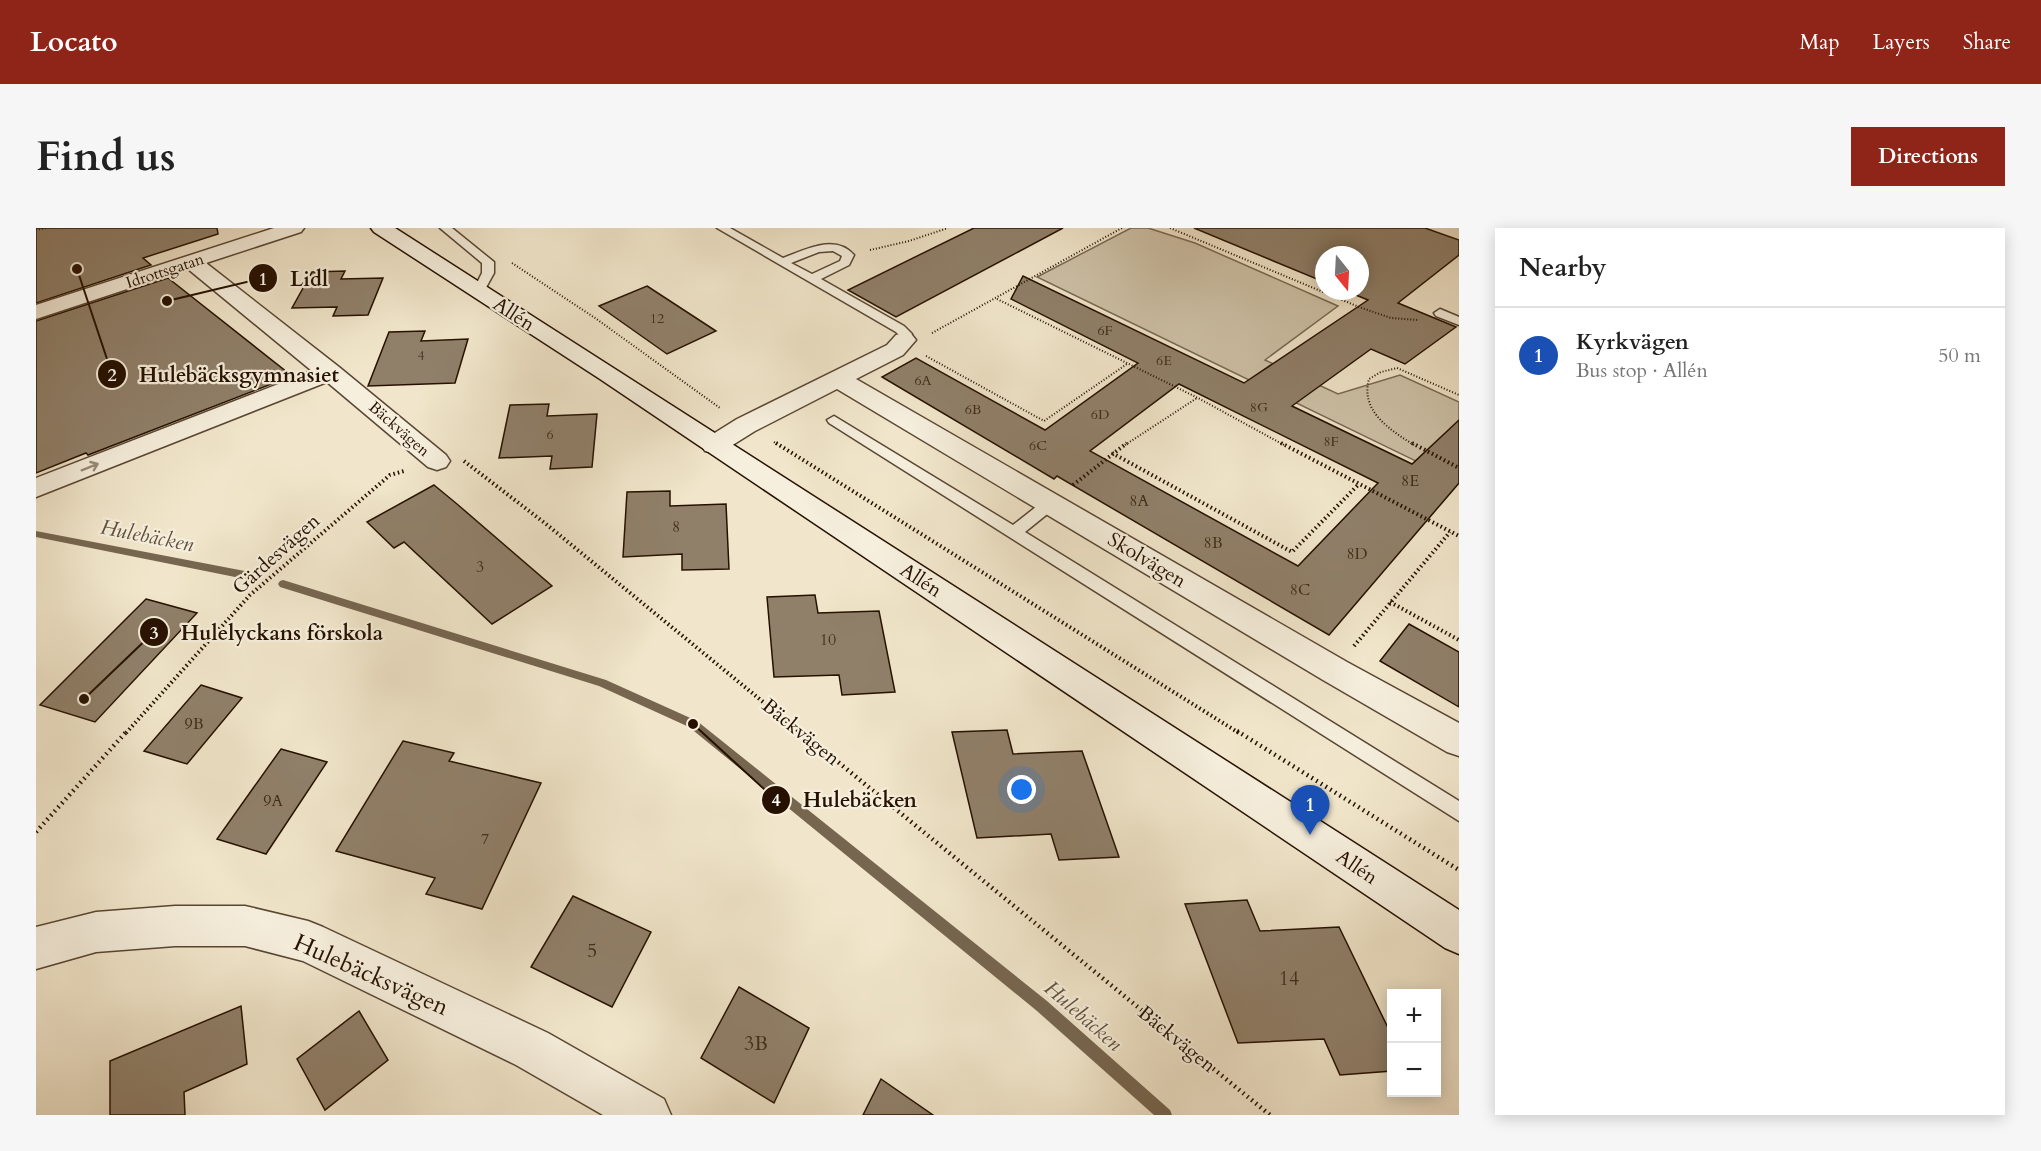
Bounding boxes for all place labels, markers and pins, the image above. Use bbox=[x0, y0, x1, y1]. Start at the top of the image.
callout: Lidl bbox=[248, 259, 340, 298]
callout: Hulebäcksgymnasiet bbox=[97, 355, 351, 394]
callout: Hulelyckans förskola bbox=[139, 613, 395, 652]
callout: Hulebäcken bbox=[761, 781, 929, 820]
pin: 1 bbox=[1290, 786, 1330, 835]

